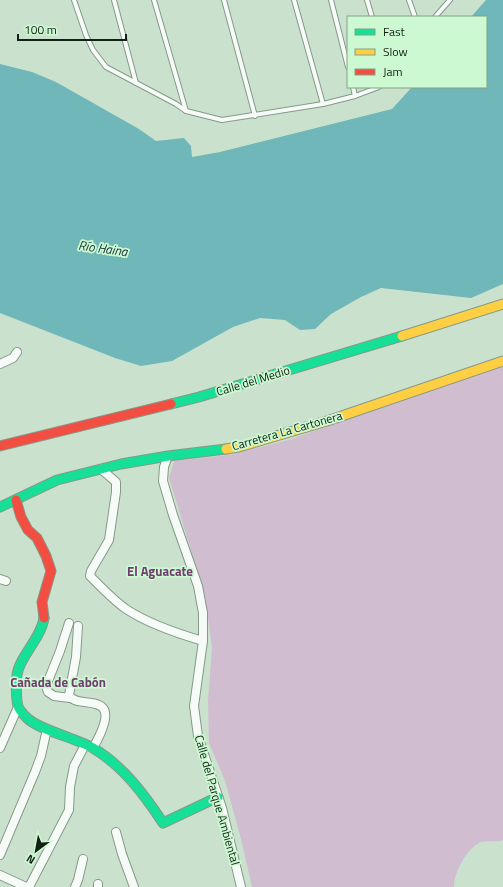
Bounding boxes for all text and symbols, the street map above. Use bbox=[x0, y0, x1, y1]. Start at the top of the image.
scale bar bbox=[18, 16, 126, 42]
legend bbox=[347, 16, 487, 88]
text: 100 m bbox=[24, 20, 57, 39]
text: Fast bbox=[383, 22, 406, 41]
text: Slow bbox=[383, 42, 408, 61]
text: Jam bbox=[383, 62, 403, 81]
water label: Río Haina bbox=[77, 235, 130, 262]
street label: Calle del Medio bbox=[214, 360, 292, 401]
street label: Carretera La Cartonera bbox=[229, 406, 344, 455]
district label: El Aguacate bbox=[127, 561, 193, 581]
district label: Cañada de Cabón bbox=[10, 672, 106, 692]
street label: Calle del Parque Ambiental bbox=[190, 733, 245, 867]
north arrow bbox=[16, 831, 56, 871]
text: N bbox=[23, 851, 38, 868]

